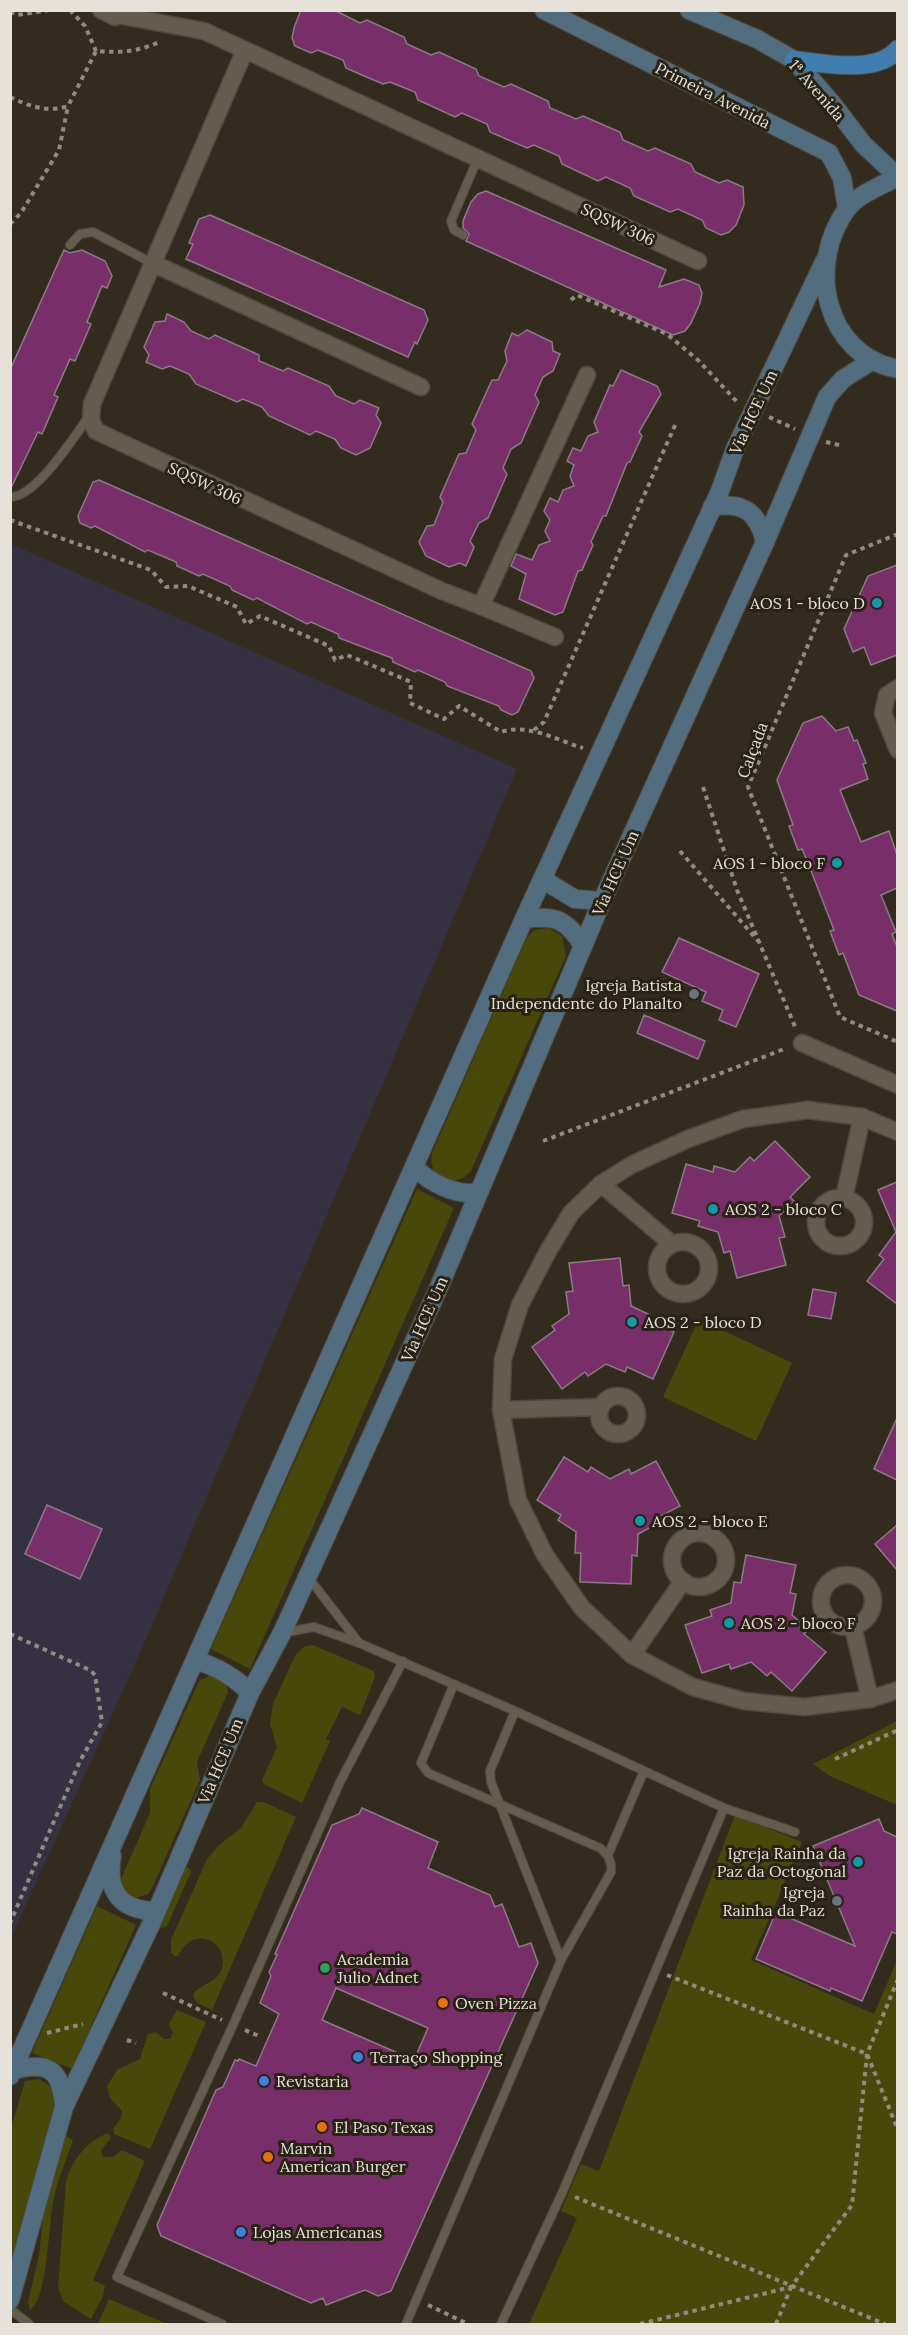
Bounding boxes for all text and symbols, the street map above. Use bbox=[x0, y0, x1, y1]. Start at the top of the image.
street label: 1ª Avenida bbox=[785, 55, 849, 125]
street label: Primeira Avenida bbox=[652, 57, 774, 133]
street label: SQSW 306 bbox=[578, 198, 658, 250]
street label: Via HCE Um bbox=[724, 366, 781, 458]
street label: SQSW 306 bbox=[165, 457, 245, 509]
place label: AOS 1 - bloco D bbox=[749, 593, 865, 613]
marker: AOS 1 - bloco D bbox=[870, 596, 884, 610]
street label: Calçada bbox=[732, 719, 772, 781]
street label: Via HCE Um bbox=[587, 827, 643, 920]
place label: AOS 1 - bloco F bbox=[712, 853, 825, 873]
marker: AOS 1 - bloco F bbox=[830, 856, 844, 870]
place label: Igreja Batista Independente do Planalto bbox=[491, 975, 682, 1013]
marker: Igreja Batista Independente do Planalto bbox=[687, 987, 701, 1001]
place label: AOS 2 - bloco C bbox=[724, 1199, 842, 1219]
marker: AOS 2 - bloco C bbox=[706, 1202, 720, 1216]
street label: Via HCE Um bbox=[396, 1273, 452, 1366]
place label: AOS 2 - bloco D bbox=[643, 1312, 762, 1332]
marker: AOS 2 - bloco D bbox=[625, 1315, 639, 1329]
place label: AOS 2 - bloco E bbox=[651, 1511, 768, 1531]
marker: AOS 2 - bloco E bbox=[633, 1514, 647, 1528]
place label: AOS 2 - bloco F bbox=[740, 1613, 856, 1633]
marker: AOS 2 - bloco F bbox=[722, 1616, 736, 1630]
street label: Via HCE Um bbox=[193, 1715, 247, 1808]
place label: Igreja Rainha da Paz da Octogonal bbox=[717, 1843, 846, 1881]
marker: Igreja Rainha da Paz da Octogonal bbox=[851, 1855, 865, 1869]
place label: Igreja Rainha da Paz bbox=[722, 1882, 825, 1920]
marker: Igreja Rainha da Paz bbox=[830, 1894, 844, 1908]
place label: Academia Julio Adnet bbox=[336, 1949, 420, 1987]
marker: Academia Julio Adnet bbox=[318, 1961, 332, 1975]
place label: Oven Pizza bbox=[455, 1993, 537, 2013]
marker: Oven Pizza bbox=[436, 1996, 450, 2010]
place label: Terraço Shopping bbox=[370, 2047, 503, 2067]
marker: Terraço Shopping bbox=[351, 2050, 365, 2064]
place label: Revistaria bbox=[276, 2071, 349, 2091]
marker: Revistaria bbox=[257, 2074, 271, 2088]
place label: El Paso Texas bbox=[334, 2117, 434, 2137]
marker: El Paso Texas bbox=[315, 2120, 329, 2134]
place label: Marvin American Burger bbox=[279, 2138, 406, 2176]
marker: Marvin American Burger bbox=[261, 2150, 275, 2164]
place label: Lojas Americanas bbox=[253, 2222, 382, 2242]
marker: Lojas Americanas bbox=[234, 2225, 248, 2239]

